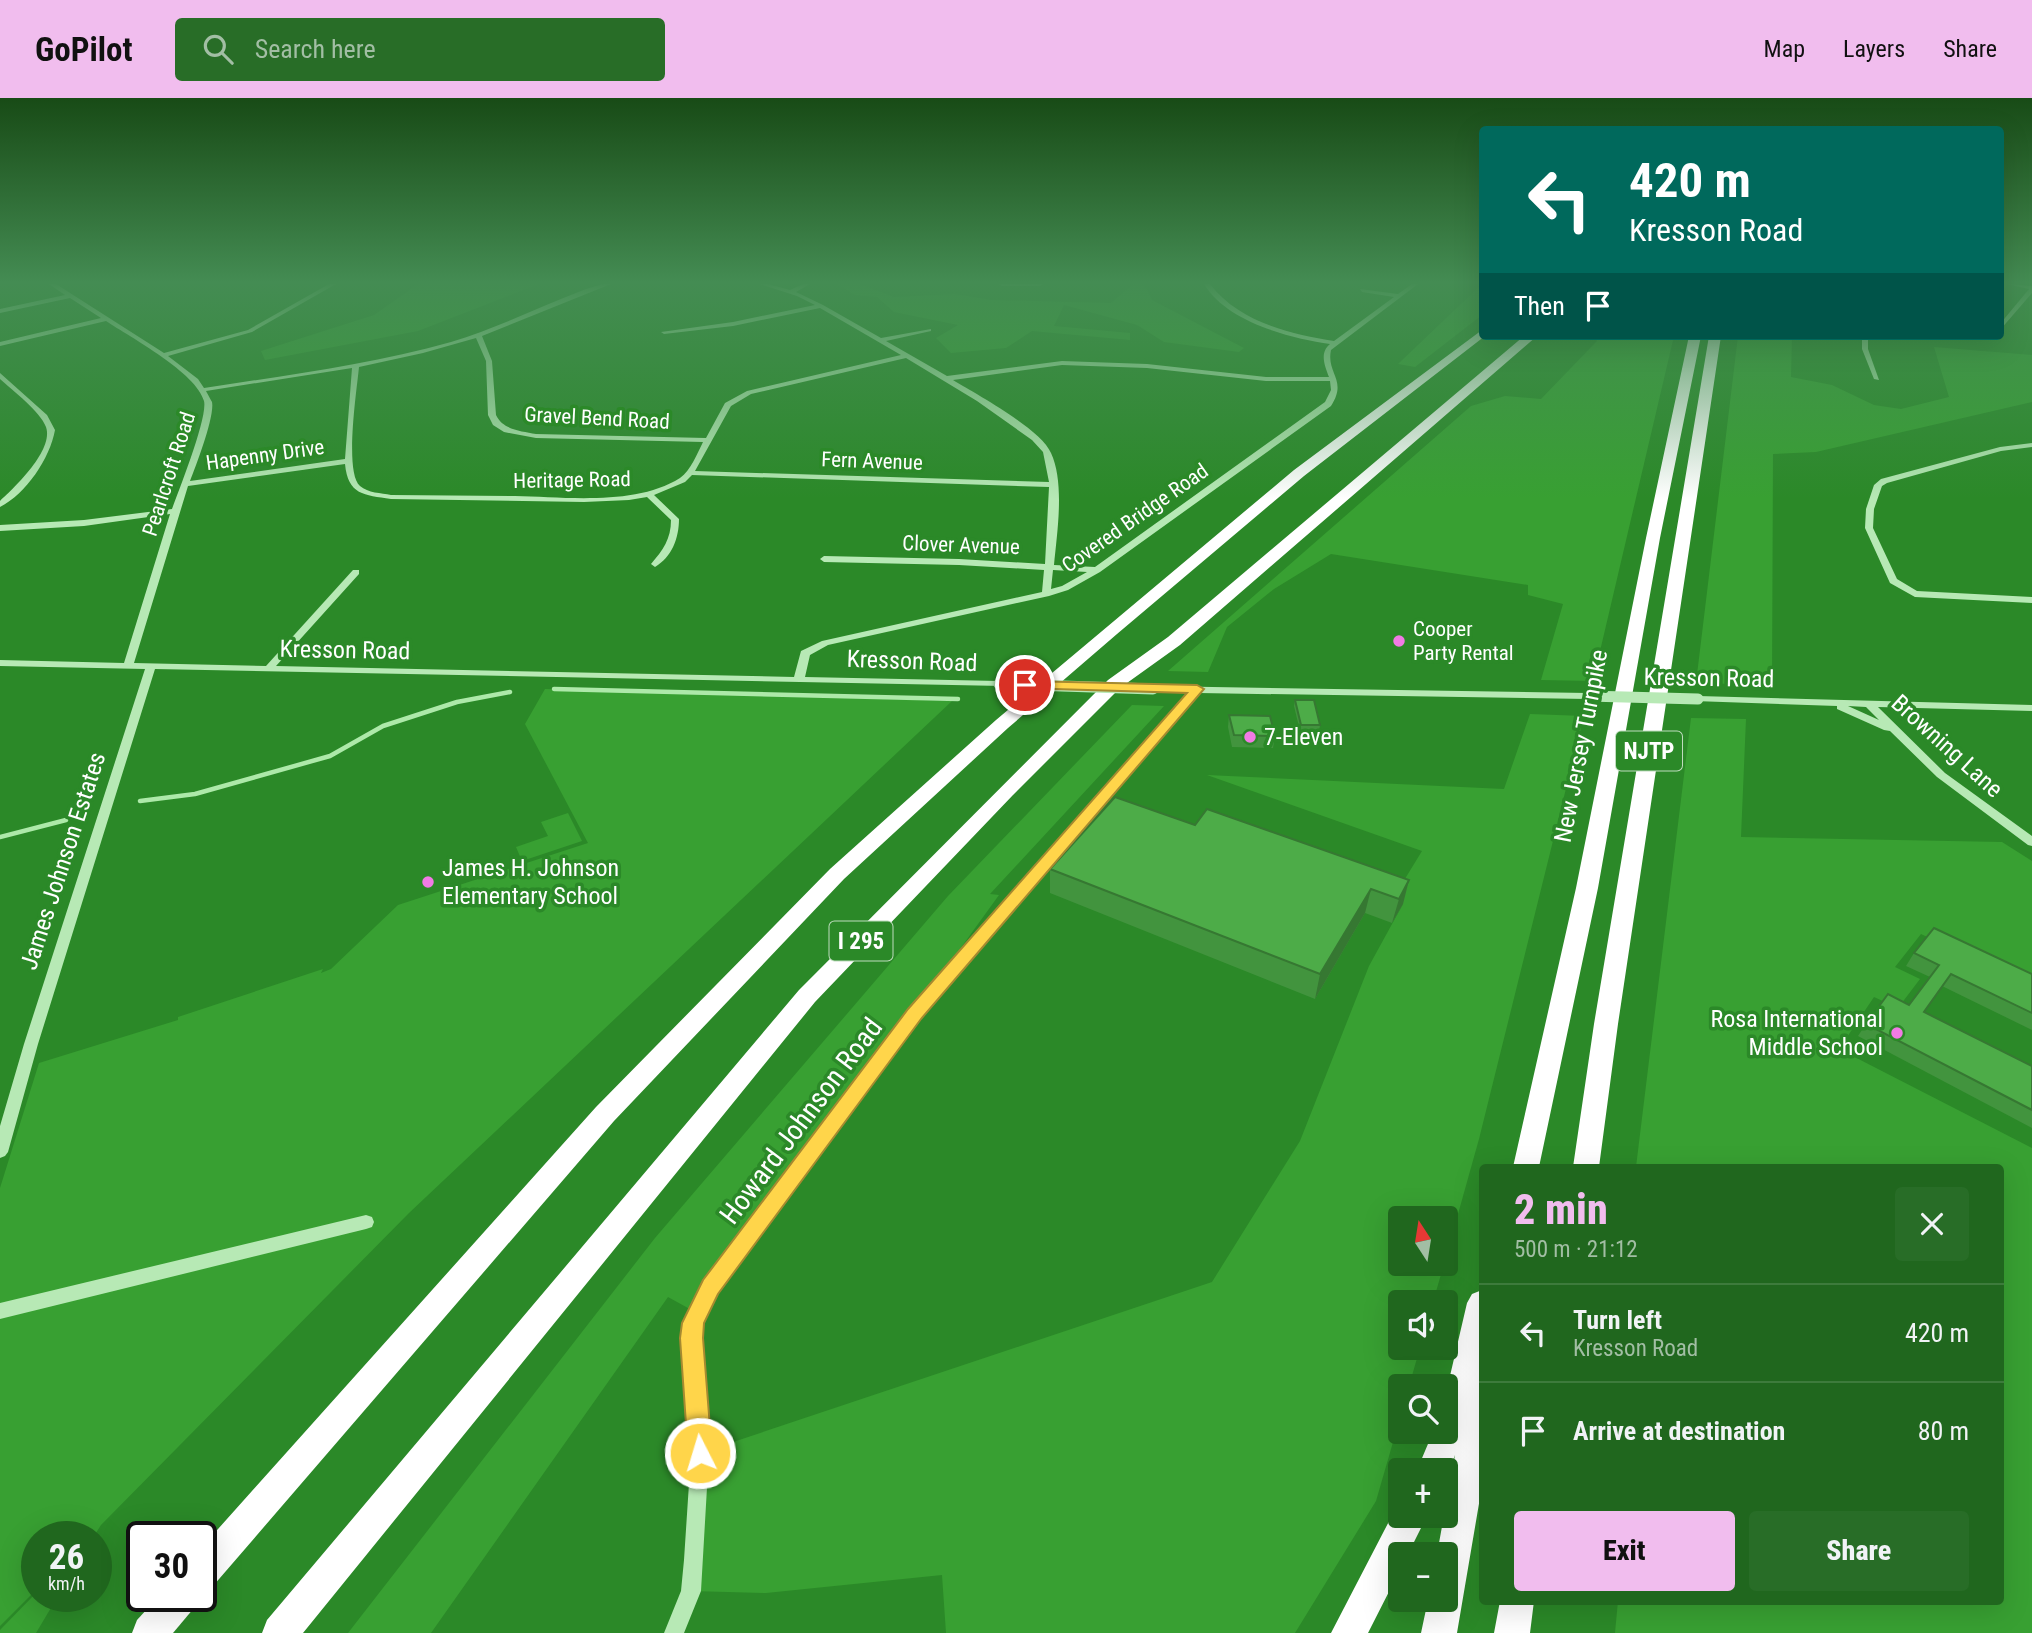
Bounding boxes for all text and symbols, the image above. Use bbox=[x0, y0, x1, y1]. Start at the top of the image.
search box bbox=[175, 18, 665, 81]
text: GoPilot bbox=[35, 30, 133, 69]
icon: search bbox=[199, 30, 237, 68]
text: Search here bbox=[255, 34, 376, 64]
text: Map bbox=[1764, 35, 1805, 63]
text: Layers bbox=[1843, 35, 1905, 63]
text: Share bbox=[1943, 35, 1997, 63]
text: 420 m bbox=[1629, 152, 1751, 209]
icon: left bbox=[1514, 154, 1605, 245]
text: Kresson Road bbox=[1629, 211, 1803, 249]
icon: arrive bbox=[1579, 287, 1617, 325]
text: Then bbox=[1514, 291, 1565, 321]
street label: Gravel Bend Road bbox=[524, 402, 670, 434]
street label: Pearlcroft Road bbox=[138, 409, 200, 539]
street label: Hapenny Drive bbox=[204, 435, 326, 475]
street label: Fern Avenue bbox=[821, 447, 923, 475]
street label: Covered Bridge Road bbox=[1057, 459, 1213, 577]
street label: Heritage Road bbox=[513, 467, 631, 493]
street label: Clover Avenue bbox=[902, 531, 1020, 559]
place label: Cooper Party Rental bbox=[1413, 617, 1514, 665]
marker: Cooper Party Rental bbox=[1391, 633, 1407, 649]
street label: Kresson Road bbox=[279, 635, 411, 665]
street label: Kresson Road bbox=[846, 645, 978, 677]
street label: New Jersey Turnpike bbox=[1549, 647, 1613, 845]
pin bbox=[995, 655, 1055, 715]
street label: Kresson Road bbox=[1643, 663, 1775, 693]
icon: arrive bbox=[1006, 666, 1044, 704]
street label: Browning Lane bbox=[1886, 689, 2008, 803]
place label: 7-Eleven bbox=[1264, 723, 1343, 751]
marker: 7-Eleven bbox=[1242, 729, 1258, 745]
road number: NJTP bbox=[1616, 732, 1682, 771]
street label: James Johnson Estates bbox=[15, 749, 111, 973]
place label: James H. Johnson Elementary School bbox=[442, 854, 619, 910]
marker: James H. Johnson Elementary School bbox=[420, 874, 436, 890]
road number: I 295 bbox=[830, 922, 892, 960]
place label: Rosa International Middle School bbox=[1711, 1005, 1883, 1061]
street label: Howard Johnson Road bbox=[713, 1012, 889, 1230]
marker: Rosa International Middle School bbox=[1889, 1025, 1905, 1041]
text: 2 min bbox=[1514, 1185, 1608, 1234]
button: close bbox=[1895, 1187, 1969, 1261]
north arrow bbox=[1388, 1206, 1458, 1276]
map controls bbox=[1388, 1206, 1458, 1612]
text: 500 m · 21:12 bbox=[1514, 1236, 1638, 1263]
button: sound bbox=[1388, 1290, 1458, 1360]
text: Turn left bbox=[1573, 1305, 1662, 1335]
icon: left bbox=[1514, 1314, 1552, 1352]
text: 420 m bbox=[1905, 1318, 1969, 1348]
text: Kresson Road bbox=[1573, 1335, 1698, 1362]
button: search bbox=[1388, 1374, 1458, 1444]
icon: arrive bbox=[1514, 1412, 1552, 1450]
position arrow bbox=[663, 1416, 737, 1490]
text: Arrive at destination bbox=[1573, 1416, 1785, 1446]
text: 80 m bbox=[1918, 1416, 1969, 1446]
button: + bbox=[1388, 1458, 1458, 1528]
button: Exit bbox=[1514, 1511, 1735, 1591]
button: Share bbox=[1749, 1511, 1969, 1591]
speed limit sign: 30 bbox=[126, 1521, 217, 1612]
text: 26 bbox=[49, 1537, 84, 1578]
button: − bbox=[1388, 1542, 1458, 1612]
text: km/h bbox=[48, 1573, 85, 1594]

